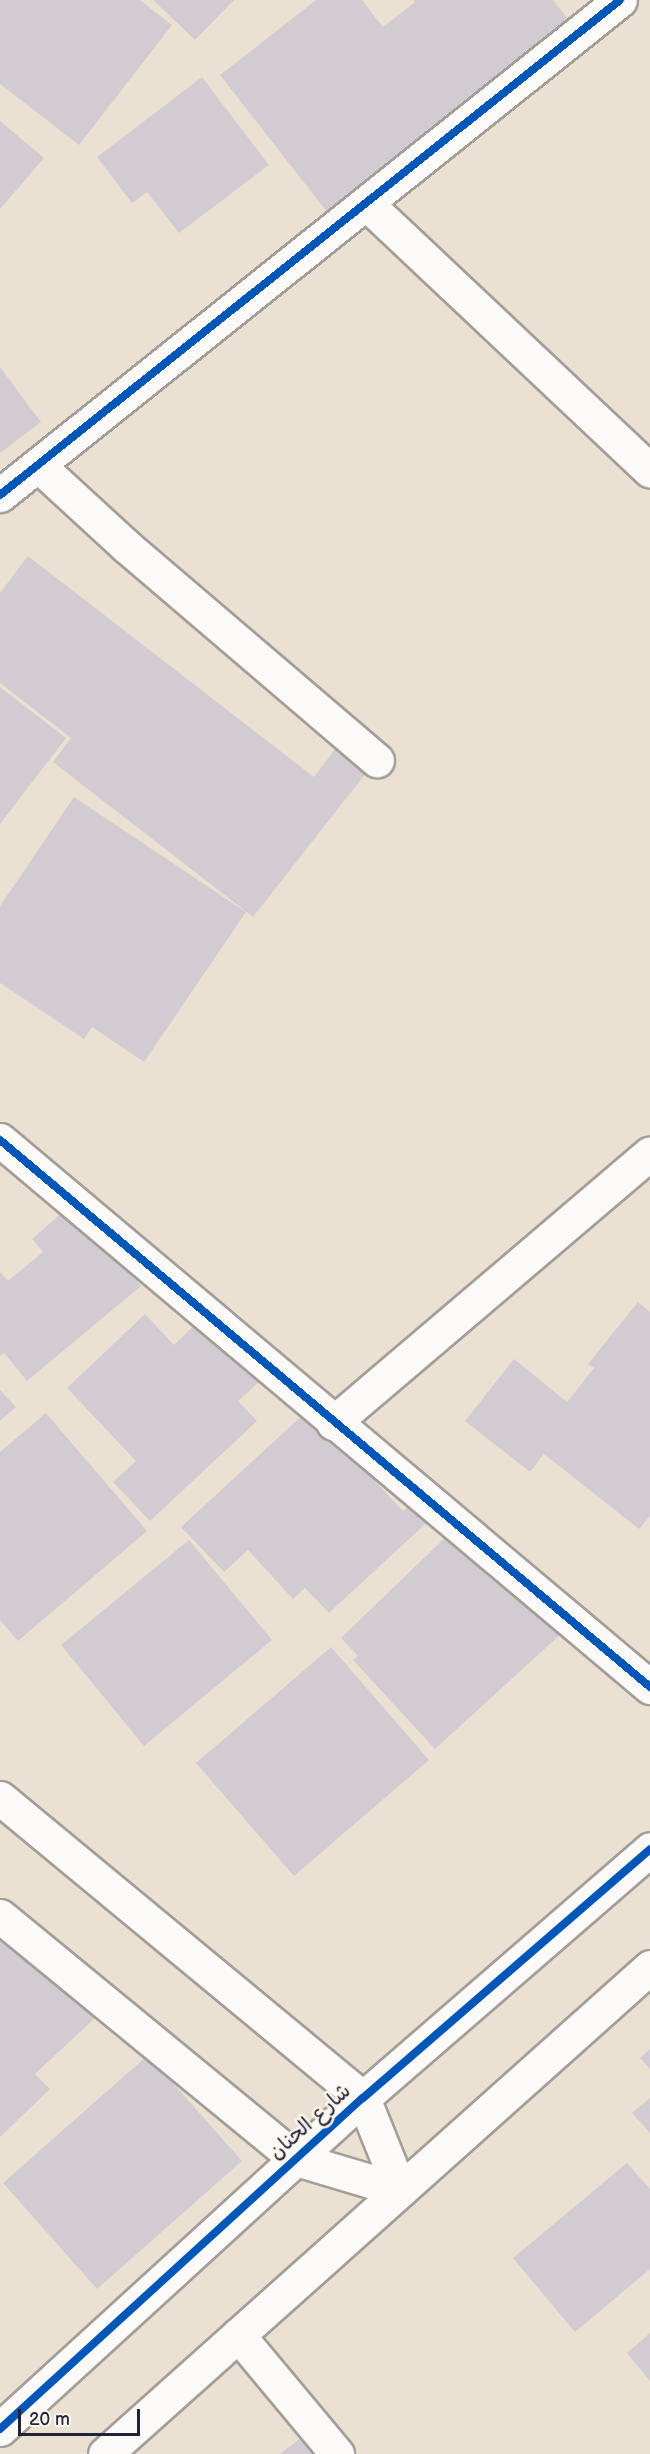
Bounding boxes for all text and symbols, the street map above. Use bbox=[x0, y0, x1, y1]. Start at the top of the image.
street label: شارع الحنان bbox=[264, 2079, 356, 2165]
scale bar bbox=[21, 2397, 142, 2435]
text: 20 m bbox=[29, 2409, 70, 2430]

